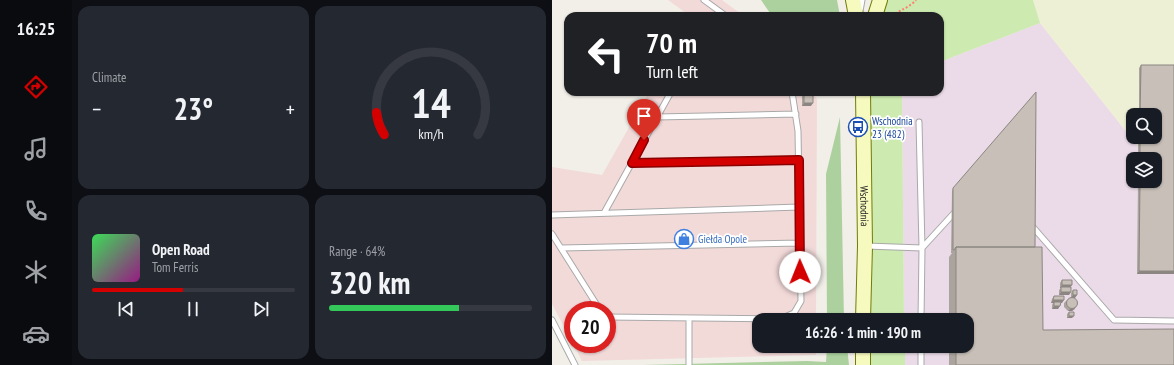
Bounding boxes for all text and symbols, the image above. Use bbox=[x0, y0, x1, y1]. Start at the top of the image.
text: 16:25 bbox=[17, 17, 55, 40]
text: 70 m bbox=[646, 24, 697, 61]
icon: left bbox=[580, 28, 632, 80]
text: Turn left bbox=[646, 60, 698, 83]
text: Climate bbox=[92, 69, 126, 86]
icon: directions bbox=[22, 73, 50, 101]
text: 14 bbox=[411, 76, 450, 129]
text: 23° bbox=[174, 89, 213, 128]
text: − bbox=[92, 95, 101, 123]
text: + bbox=[286, 95, 295, 123]
pin bbox=[627, 99, 661, 140]
icon: arrive bbox=[633, 105, 655, 127]
map controls bbox=[1126, 108, 1162, 188]
button: search bbox=[1126, 108, 1162, 144]
place label: Wschodnia 23 (482) bbox=[872, 114, 913, 141]
bus stop icon: Wschodnia 23 (482) bbox=[847, 116, 869, 138]
text: km/h bbox=[418, 124, 443, 143]
icon: music bbox=[22, 135, 50, 163]
button: layers bbox=[1126, 152, 1162, 188]
street label: Wschodnia bbox=[857, 186, 872, 226]
icon: phone bbox=[22, 197, 50, 225]
shop icon: Giełda Opole bbox=[673, 228, 695, 250]
place label: Giełda Opole bbox=[698, 232, 748, 246]
text: Open Road bbox=[152, 240, 210, 259]
text: Range · 64% bbox=[329, 243, 385, 260]
position arrow bbox=[779, 251, 821, 293]
icon: climate bbox=[22, 258, 50, 286]
text: Tom Ferris bbox=[152, 259, 198, 276]
text: 320 km bbox=[329, 263, 410, 302]
icon: previous bbox=[115, 298, 137, 320]
icon: pause bbox=[182, 298, 204, 320]
icon: next bbox=[250, 298, 272, 320]
speed limit sign: 20 bbox=[564, 301, 616, 353]
icon: car bbox=[22, 320, 50, 348]
text: 16:26 · 1 min · 190 m bbox=[805, 323, 921, 342]

